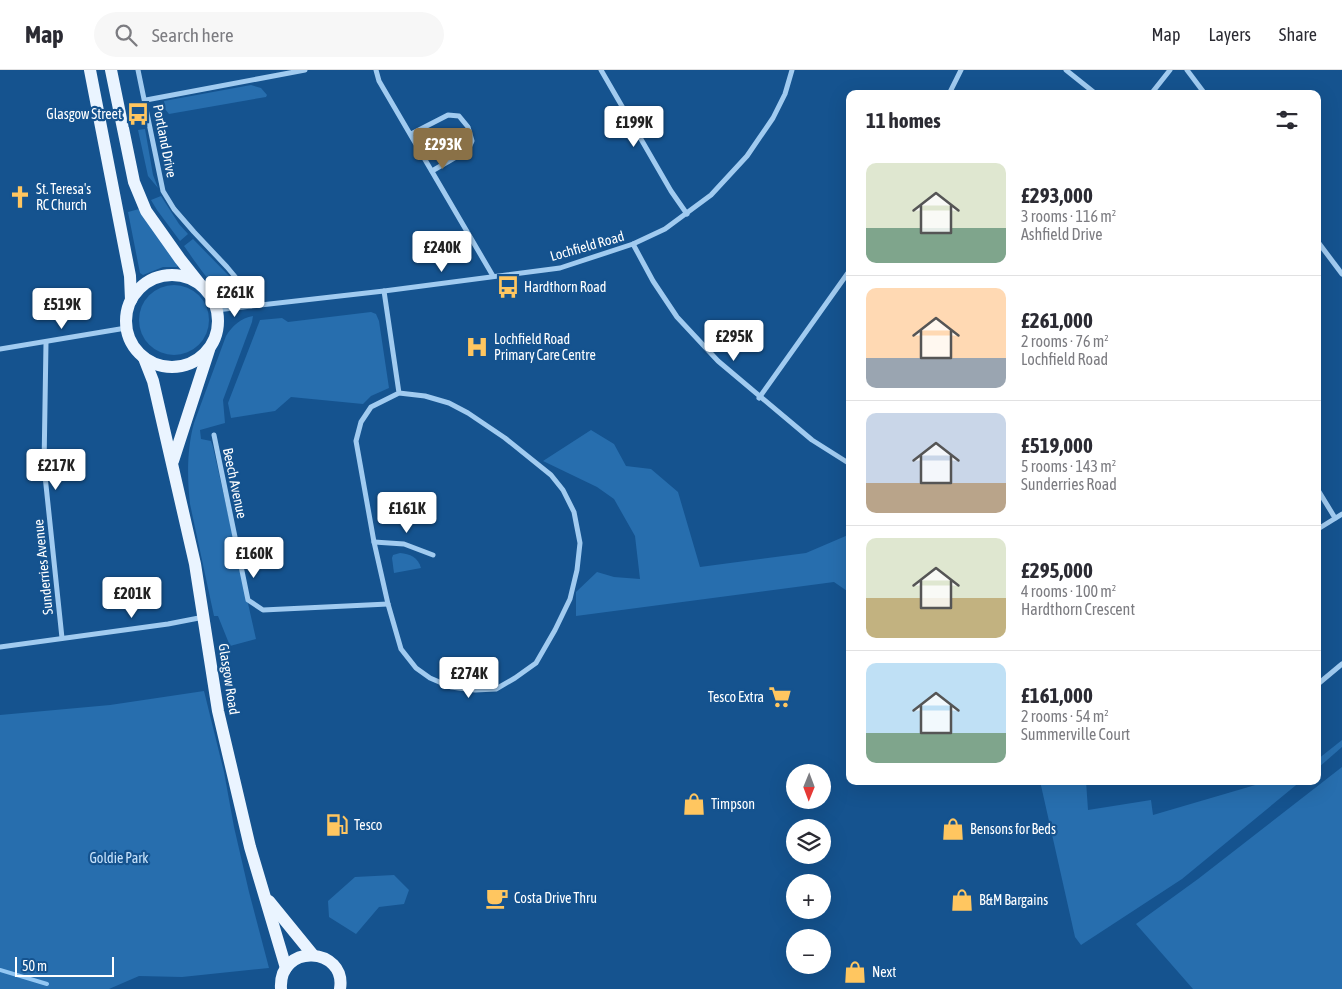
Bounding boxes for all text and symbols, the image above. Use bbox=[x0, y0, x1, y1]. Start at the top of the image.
search box bbox=[94, 12, 444, 57]
text: Map bbox=[25, 21, 64, 48]
icon: search bbox=[112, 21, 140, 49]
text: Search here bbox=[152, 24, 234, 46]
text: Map bbox=[1151, 24, 1180, 45]
text: Layers bbox=[1208, 24, 1251, 45]
text: Share bbox=[1279, 24, 1317, 45]
bus stop icon: Glasgow Street bbox=[125, 101, 151, 127]
street label: Portland Drive bbox=[150, 103, 180, 179]
place label: Glasgow Street bbox=[46, 106, 122, 122]
pin: £199K bbox=[599, 106, 669, 148]
icon: filters bbox=[1273, 106, 1301, 134]
text: 11 homes bbox=[866, 108, 941, 132]
text: £199K bbox=[615, 113, 653, 131]
pin: £293K bbox=[408, 128, 478, 170]
text: £293K bbox=[424, 135, 462, 153]
place label: St. Teresa's RC Church bbox=[36, 181, 91, 213]
icon: home bbox=[906, 183, 966, 243]
text: £293,000 bbox=[1021, 183, 1093, 207]
church icon: St. Teresa's RC Church bbox=[7, 184, 33, 210]
text: 3 rooms · 116 m² bbox=[1021, 207, 1116, 225]
text: Ashfield Drive bbox=[1021, 225, 1103, 243]
street label: Lochfield Road bbox=[548, 228, 626, 264]
pin: £240K bbox=[407, 230, 477, 273]
text: £240K bbox=[423, 238, 461, 256]
bus stop icon: Hardthorn Road bbox=[495, 274, 521, 300]
pin: £261K bbox=[200, 276, 270, 318]
place label: Hardthorn Road bbox=[524, 279, 606, 295]
text: £261K bbox=[216, 283, 254, 301]
pin: £519K bbox=[27, 288, 97, 330]
text: £519K bbox=[43, 295, 81, 313]
icon: home bbox=[906, 308, 966, 368]
text: £261,000 bbox=[1021, 308, 1093, 332]
pin: £295K bbox=[699, 320, 769, 362]
text: £295K bbox=[715, 327, 753, 345]
place label: Lochfield Road Primary Care Centre bbox=[494, 331, 596, 363]
text: 2 rooms · 76 m² bbox=[1021, 332, 1109, 350]
hospital icon: Lochfield Road Primary Care Centre bbox=[464, 334, 490, 360]
text: Lochfield Road bbox=[1021, 350, 1108, 368]
icon: home bbox=[906, 433, 966, 493]
text: £519,000 bbox=[1021, 433, 1093, 457]
street label: Beech Avenue bbox=[220, 446, 250, 520]
pin: £217K bbox=[21, 448, 91, 491]
text: £217K bbox=[37, 456, 75, 474]
text: 5 rooms · 143 m² bbox=[1021, 457, 1116, 475]
text: Sunderries Road bbox=[1021, 475, 1117, 493]
pin: £161K bbox=[372, 492, 442, 534]
text: £161K bbox=[388, 499, 426, 517]
street label: Sunderries Avenue bbox=[30, 518, 56, 616]
pin: £160K bbox=[219, 536, 289, 579]
text: £160K bbox=[235, 544, 273, 562]
icon: home bbox=[906, 558, 966, 618]
text: £295,000 bbox=[1021, 558, 1093, 582]
pin: £201K bbox=[97, 576, 167, 619]
text: 4 rooms · 100 m² bbox=[1021, 582, 1116, 600]
text: £201K bbox=[113, 584, 151, 602]
text: Hardthorn Crescent bbox=[1021, 600, 1135, 618]
street label: Glasgow Road bbox=[215, 642, 243, 716]
pin: £274K bbox=[434, 656, 504, 699]
text: £274K bbox=[450, 664, 488, 682]
icon: home bbox=[906, 683, 966, 743]
text: £161,000 bbox=[1021, 683, 1093, 707]
supermarket icon: Tesco Extra bbox=[767, 684, 793, 710]
place label: Tesco Extra bbox=[708, 689, 764, 705]
text: 2 rooms · 54 m² bbox=[1021, 707, 1109, 725]
text: Summerville Court bbox=[1021, 725, 1130, 743]
north arrow bbox=[786, 764, 831, 809]
map controls bbox=[786, 764, 831, 974]
shop icon: Timpson bbox=[681, 791, 707, 817]
place label: Timpson bbox=[711, 796, 755, 812]
fuel station icon: Tesco bbox=[324, 812, 350, 838]
shop icon: Bensons for Beds bbox=[940, 816, 966, 842]
place label: Tesco bbox=[354, 817, 382, 833]
button: layers bbox=[786, 819, 831, 864]
place label: Bensons for Beds bbox=[970, 821, 1056, 837]
park label: Goldie Park bbox=[89, 850, 149, 866]
button: + bbox=[786, 874, 831, 919]
cafe icon: Costa Drive Thru bbox=[484, 885, 510, 911]
shop icon: B&M Bargains bbox=[949, 887, 975, 913]
place label: Costa Drive Thru bbox=[514, 890, 597, 906]
place label: B&M Bargains bbox=[979, 892, 1048, 908]
button: − bbox=[786, 929, 831, 974]
scale bar bbox=[15, 954, 114, 977]
text: 50 m bbox=[22, 958, 47, 974]
shop icon: Next bbox=[842, 959, 868, 985]
place label: Next bbox=[872, 964, 896, 980]

